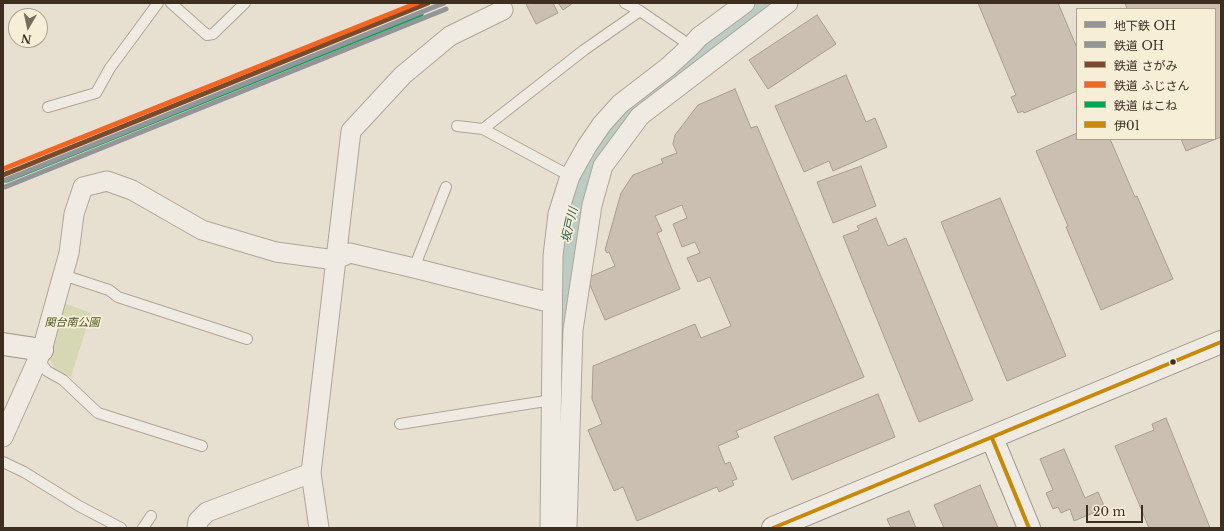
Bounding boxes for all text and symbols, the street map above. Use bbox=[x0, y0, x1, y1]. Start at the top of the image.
north arrow bbox=[8, 8, 48, 48]
legend bbox=[1076, 8, 1216, 140]
text: 地下鉄 OH bbox=[1114, 18, 1176, 33]
text: N bbox=[20, 31, 32, 47]
text: 鉄道 OH bbox=[1114, 38, 1164, 53]
text: 鉄道 さがみ bbox=[1114, 58, 1177, 73]
text: 鉄道 ふじさん bbox=[1114, 78, 1189, 93]
text: 鉄道 はこね bbox=[1114, 98, 1177, 113]
text: 伊01 bbox=[1114, 118, 1140, 133]
water label: 坂戸川 bbox=[559, 206, 581, 244]
park label: 関台南公園 bbox=[45, 316, 99, 330]
unlabelled marker bbox=[1168, 357, 1178, 367]
scale bar bbox=[1088, 497, 1145, 523]
text: 20 m bbox=[1093, 504, 1125, 519]

